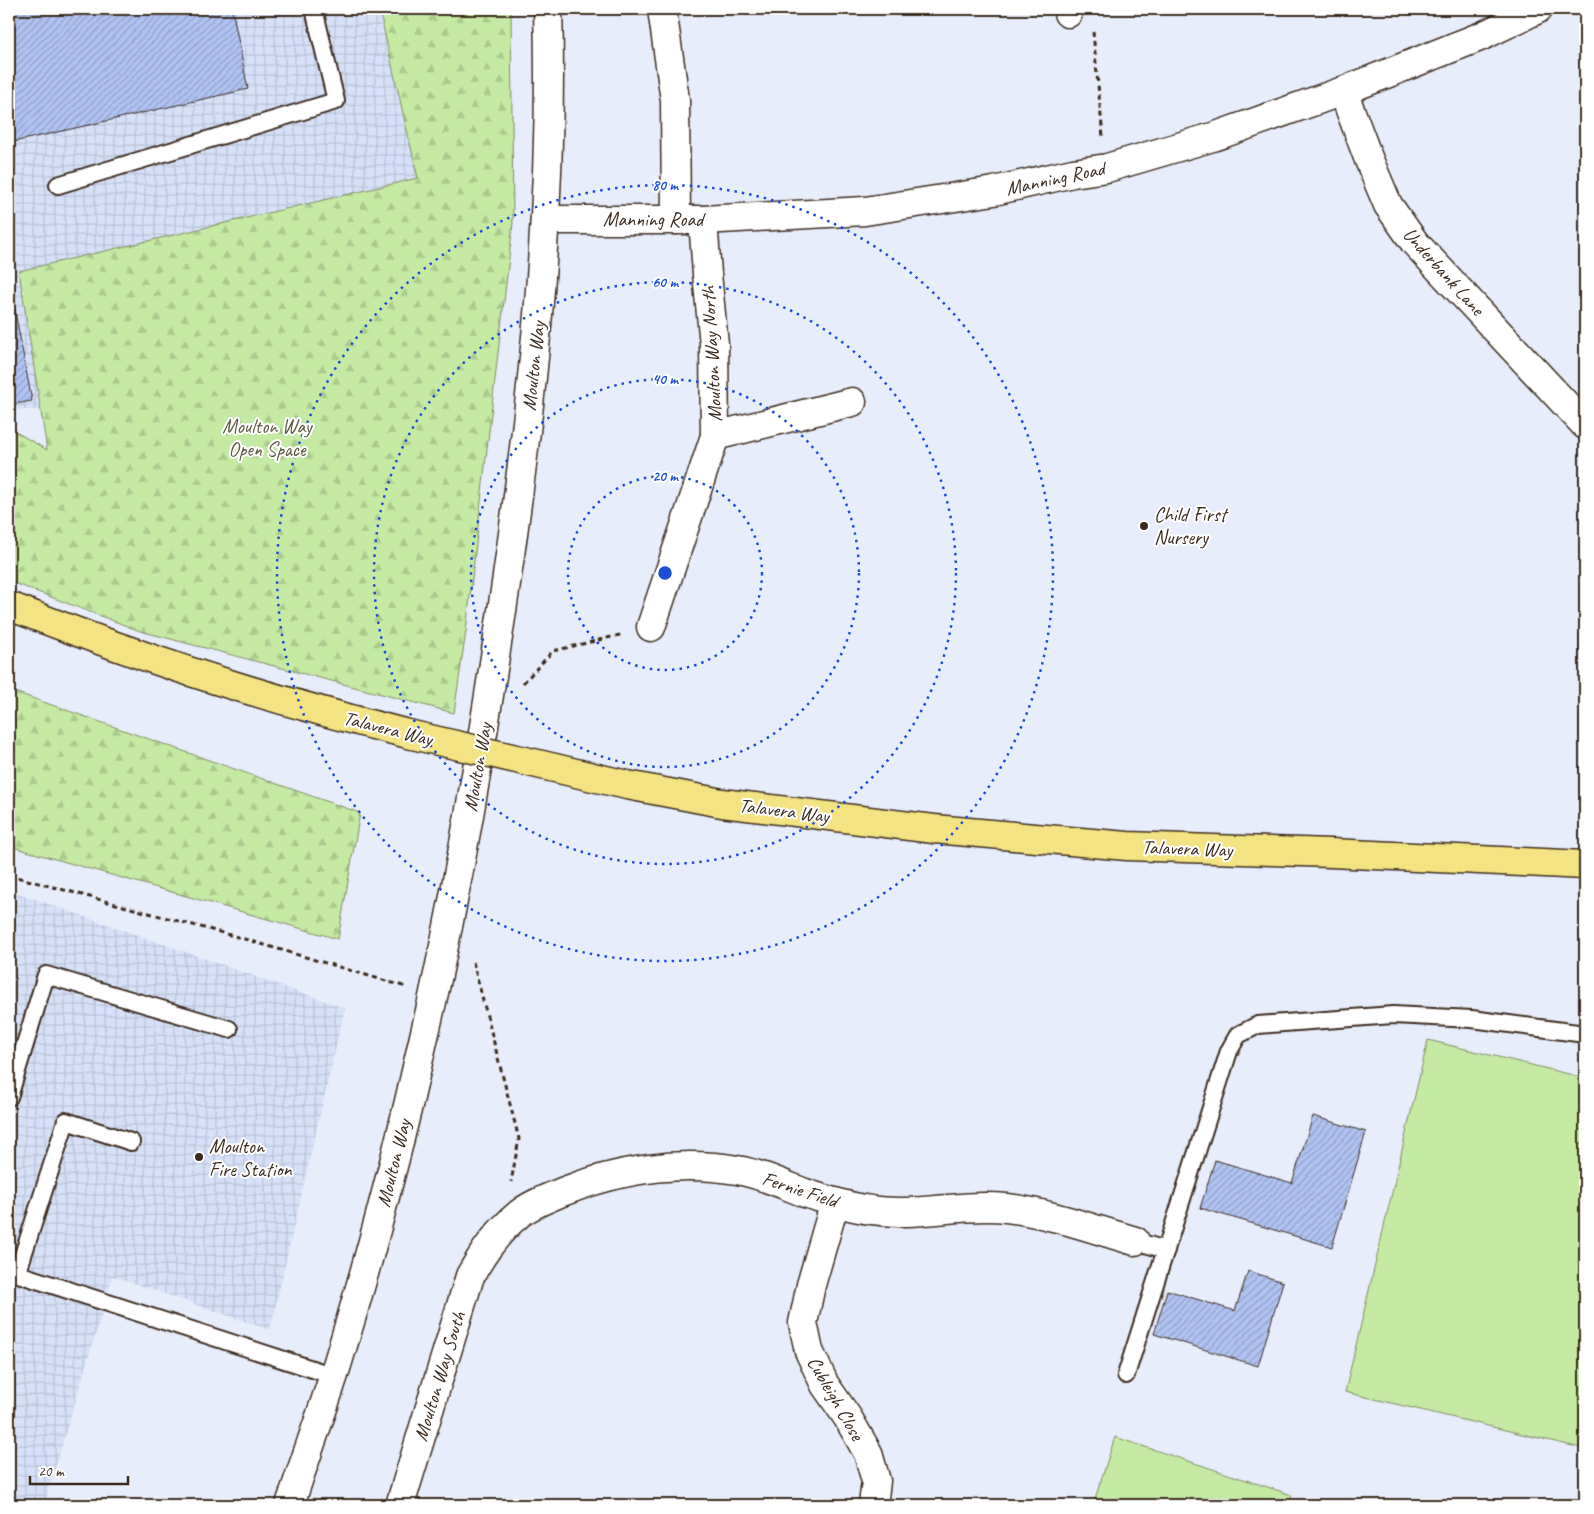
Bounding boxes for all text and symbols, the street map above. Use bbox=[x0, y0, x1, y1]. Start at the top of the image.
street label: Manning Road bbox=[1004, 155, 1110, 201]
text: 80 m bbox=[652, 176, 679, 195]
street label: Manning Road bbox=[603, 207, 706, 232]
street label: Underbank Lane bbox=[1397, 222, 1491, 322]
text: 60 m bbox=[652, 273, 679, 292]
street label: Moulton Way North bbox=[695, 284, 728, 422]
street label: Moulton Way bbox=[516, 318, 551, 412]
text: 40 m bbox=[652, 370, 679, 389]
park label: Moulton Way Open Space bbox=[222, 414, 314, 462]
text: 20 m bbox=[652, 467, 679, 486]
place label: Child First Nursery bbox=[1154, 502, 1230, 550]
marker: Child First Nursery bbox=[1138, 520, 1150, 532]
centre of rings bbox=[656, 564, 674, 582]
street label: Talavera Way bbox=[341, 705, 437, 752]
street label: Moulton Way bbox=[457, 719, 498, 813]
street label: Talavera Way bbox=[737, 793, 833, 829]
street label: Talavera Way bbox=[1141, 834, 1235, 863]
street label: Moulton Way bbox=[371, 1115, 417, 1209]
place label: Moulton Fire Station bbox=[209, 1134, 293, 1182]
marker: Moulton Fire Station bbox=[193, 1151, 205, 1163]
street label: Fernie Field bbox=[759, 1166, 843, 1214]
street label: Moulton Way South bbox=[408, 1308, 471, 1444]
street label: Cubleigh Close bbox=[801, 1352, 870, 1446]
scale bar bbox=[30, 1454, 128, 1486]
text: 20 m bbox=[38, 1462, 65, 1481]

